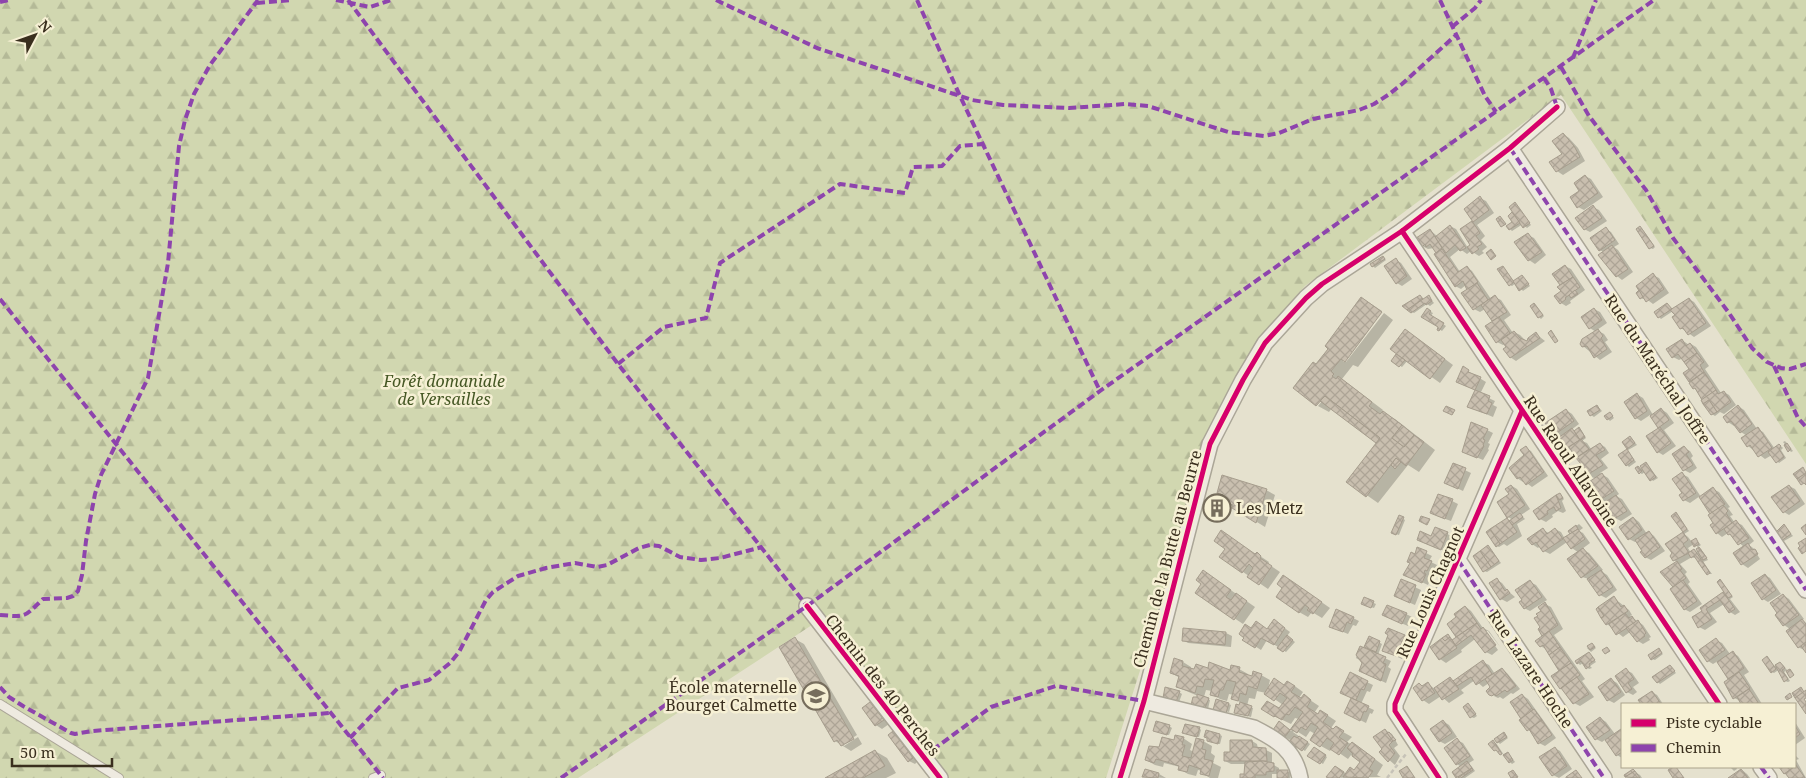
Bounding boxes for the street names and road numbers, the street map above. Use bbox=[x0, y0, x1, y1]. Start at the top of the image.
street label: Rue du Maréchal Joffre bbox=[1600, 290, 1716, 448]
street label: Rue Raoul Allavoine bbox=[1519, 391, 1623, 531]
street label: Chemin de la Butte au Beurre bbox=[1127, 448, 1207, 670]
street label: Rue Louis Chagnot bbox=[1391, 522, 1469, 661]
street label: Rue Lazare Hoche bbox=[1483, 606, 1579, 732]
street label: Chemin des 40 Perches bbox=[821, 609, 945, 761]

